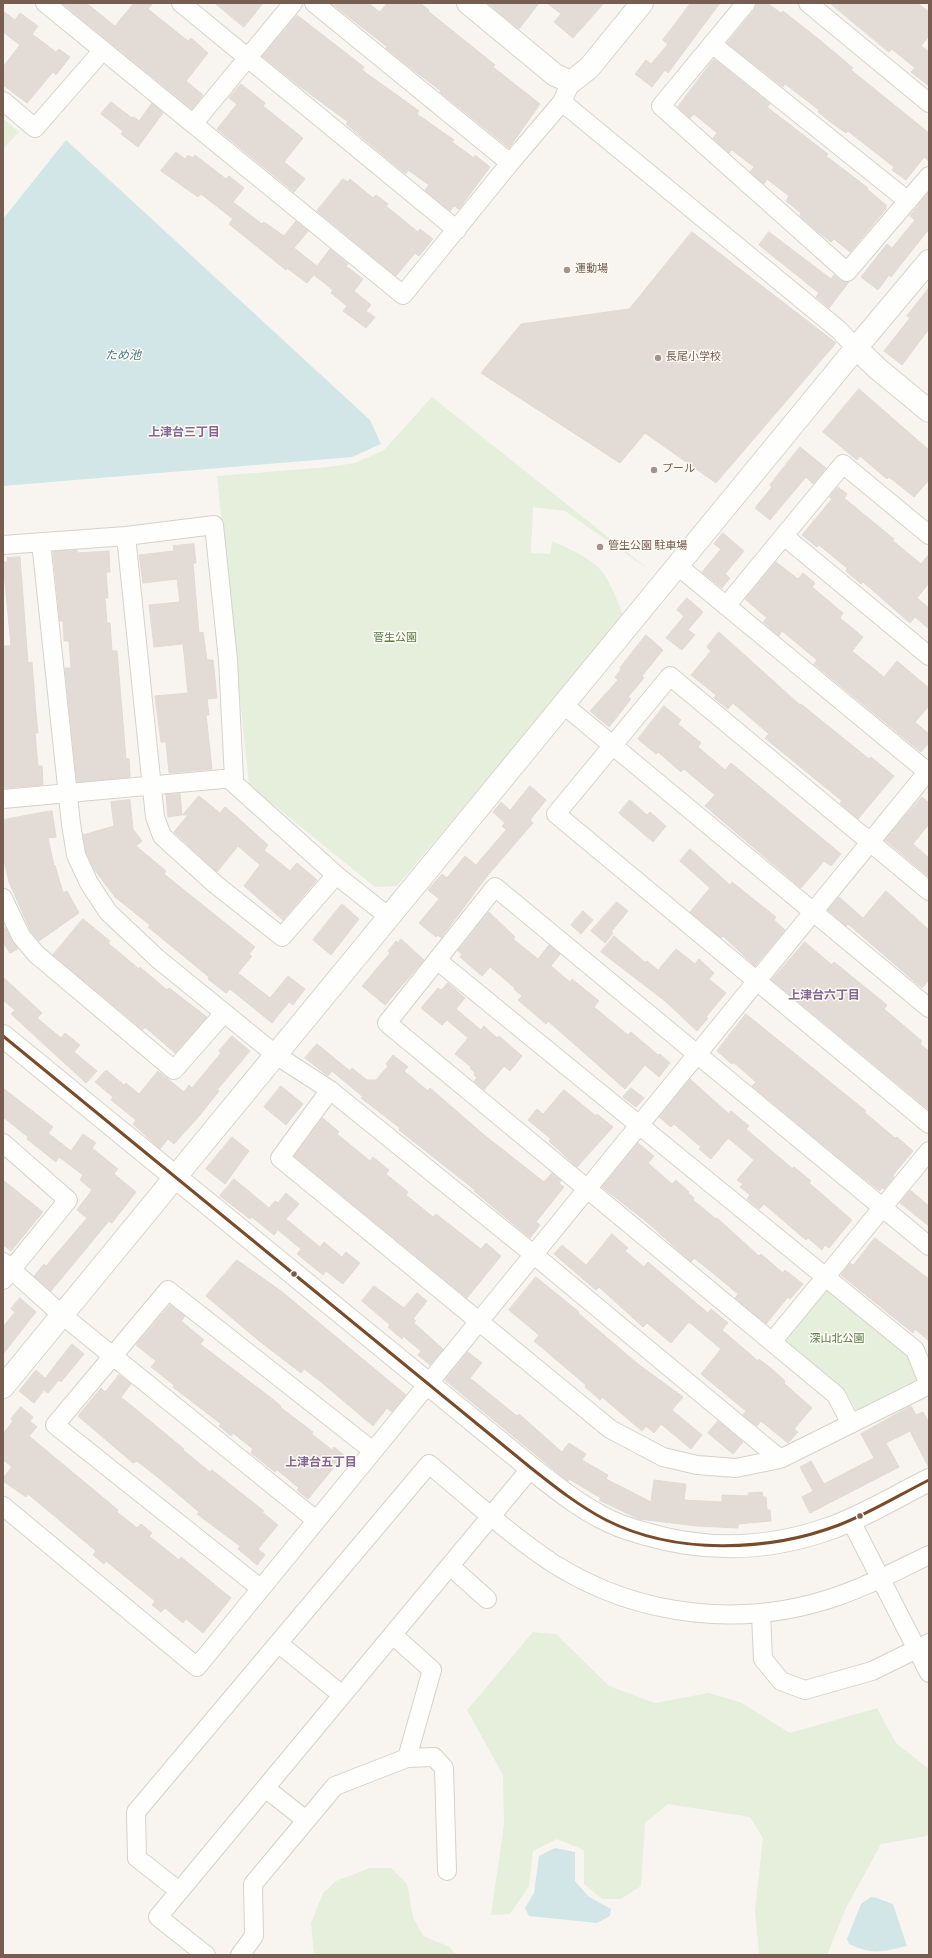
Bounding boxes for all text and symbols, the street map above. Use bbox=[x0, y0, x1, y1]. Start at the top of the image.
place label: 運動場 bbox=[575, 263, 608, 277]
marker: 運動場 bbox=[562, 265, 572, 275]
water label: ため池 bbox=[105, 349, 141, 363]
place label: 長尾小学校 bbox=[666, 351, 721, 365]
marker: 長尾小学校 bbox=[653, 353, 663, 363]
district label: 上津台三丁目 bbox=[148, 426, 220, 440]
place label: プール bbox=[662, 463, 695, 477]
marker: プール bbox=[649, 465, 659, 475]
place label: 管生公園 駐車場 bbox=[608, 540, 687, 554]
marker: 管生公園 駐車場 bbox=[595, 542, 605, 552]
park label: 菅生公園 bbox=[373, 632, 417, 646]
district label: 上津台六丁目 bbox=[788, 989, 860, 1003]
unlabelled marker bbox=[289, 1269, 299, 1279]
park label: 深山北公園 bbox=[810, 1333, 864, 1347]
district label: 上津台五丁目 bbox=[285, 1456, 357, 1470]
unlabelled marker bbox=[855, 1511, 865, 1521]

